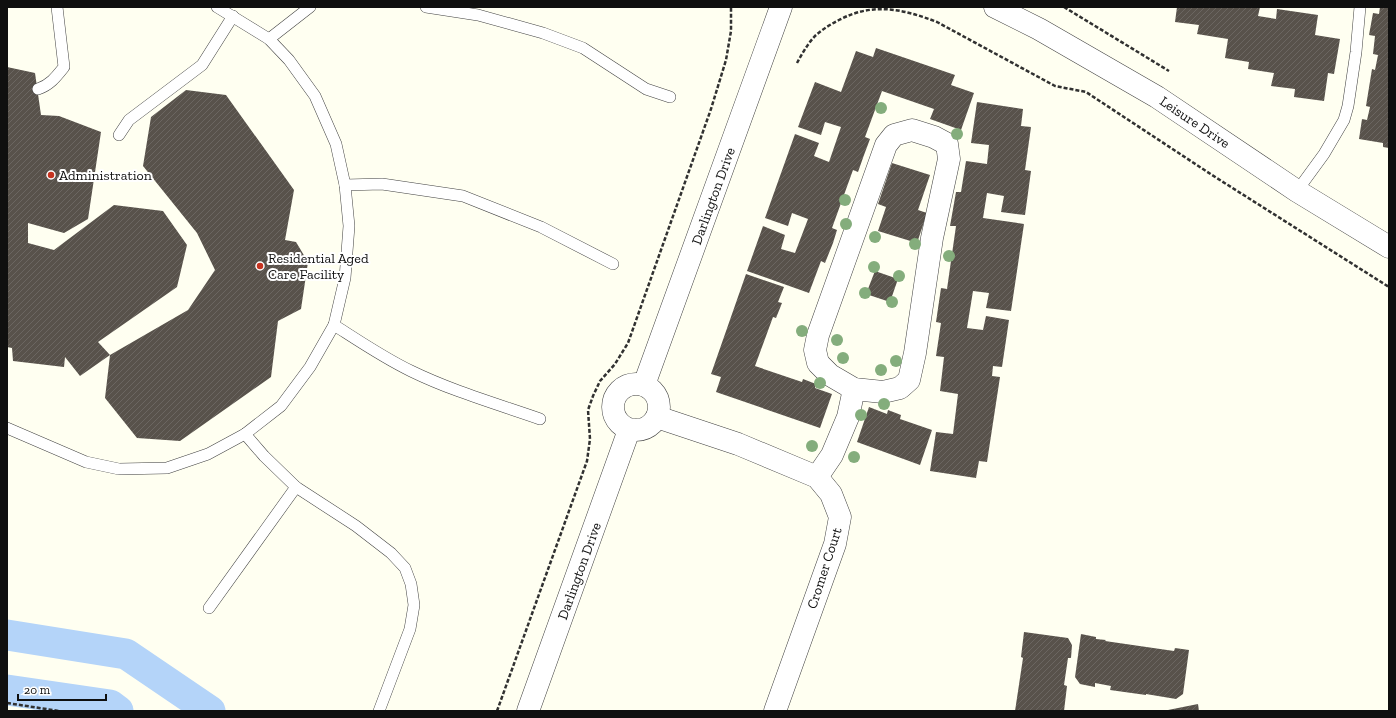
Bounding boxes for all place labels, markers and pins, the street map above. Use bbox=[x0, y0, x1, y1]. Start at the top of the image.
place label: Administration bbox=[59, 167, 152, 184]
marker: Administration bbox=[46, 170, 56, 180]
place label: Residential Aged Care Facility bbox=[268, 250, 369, 283]
marker: Residential Aged Care Facility bbox=[255, 261, 265, 271]

